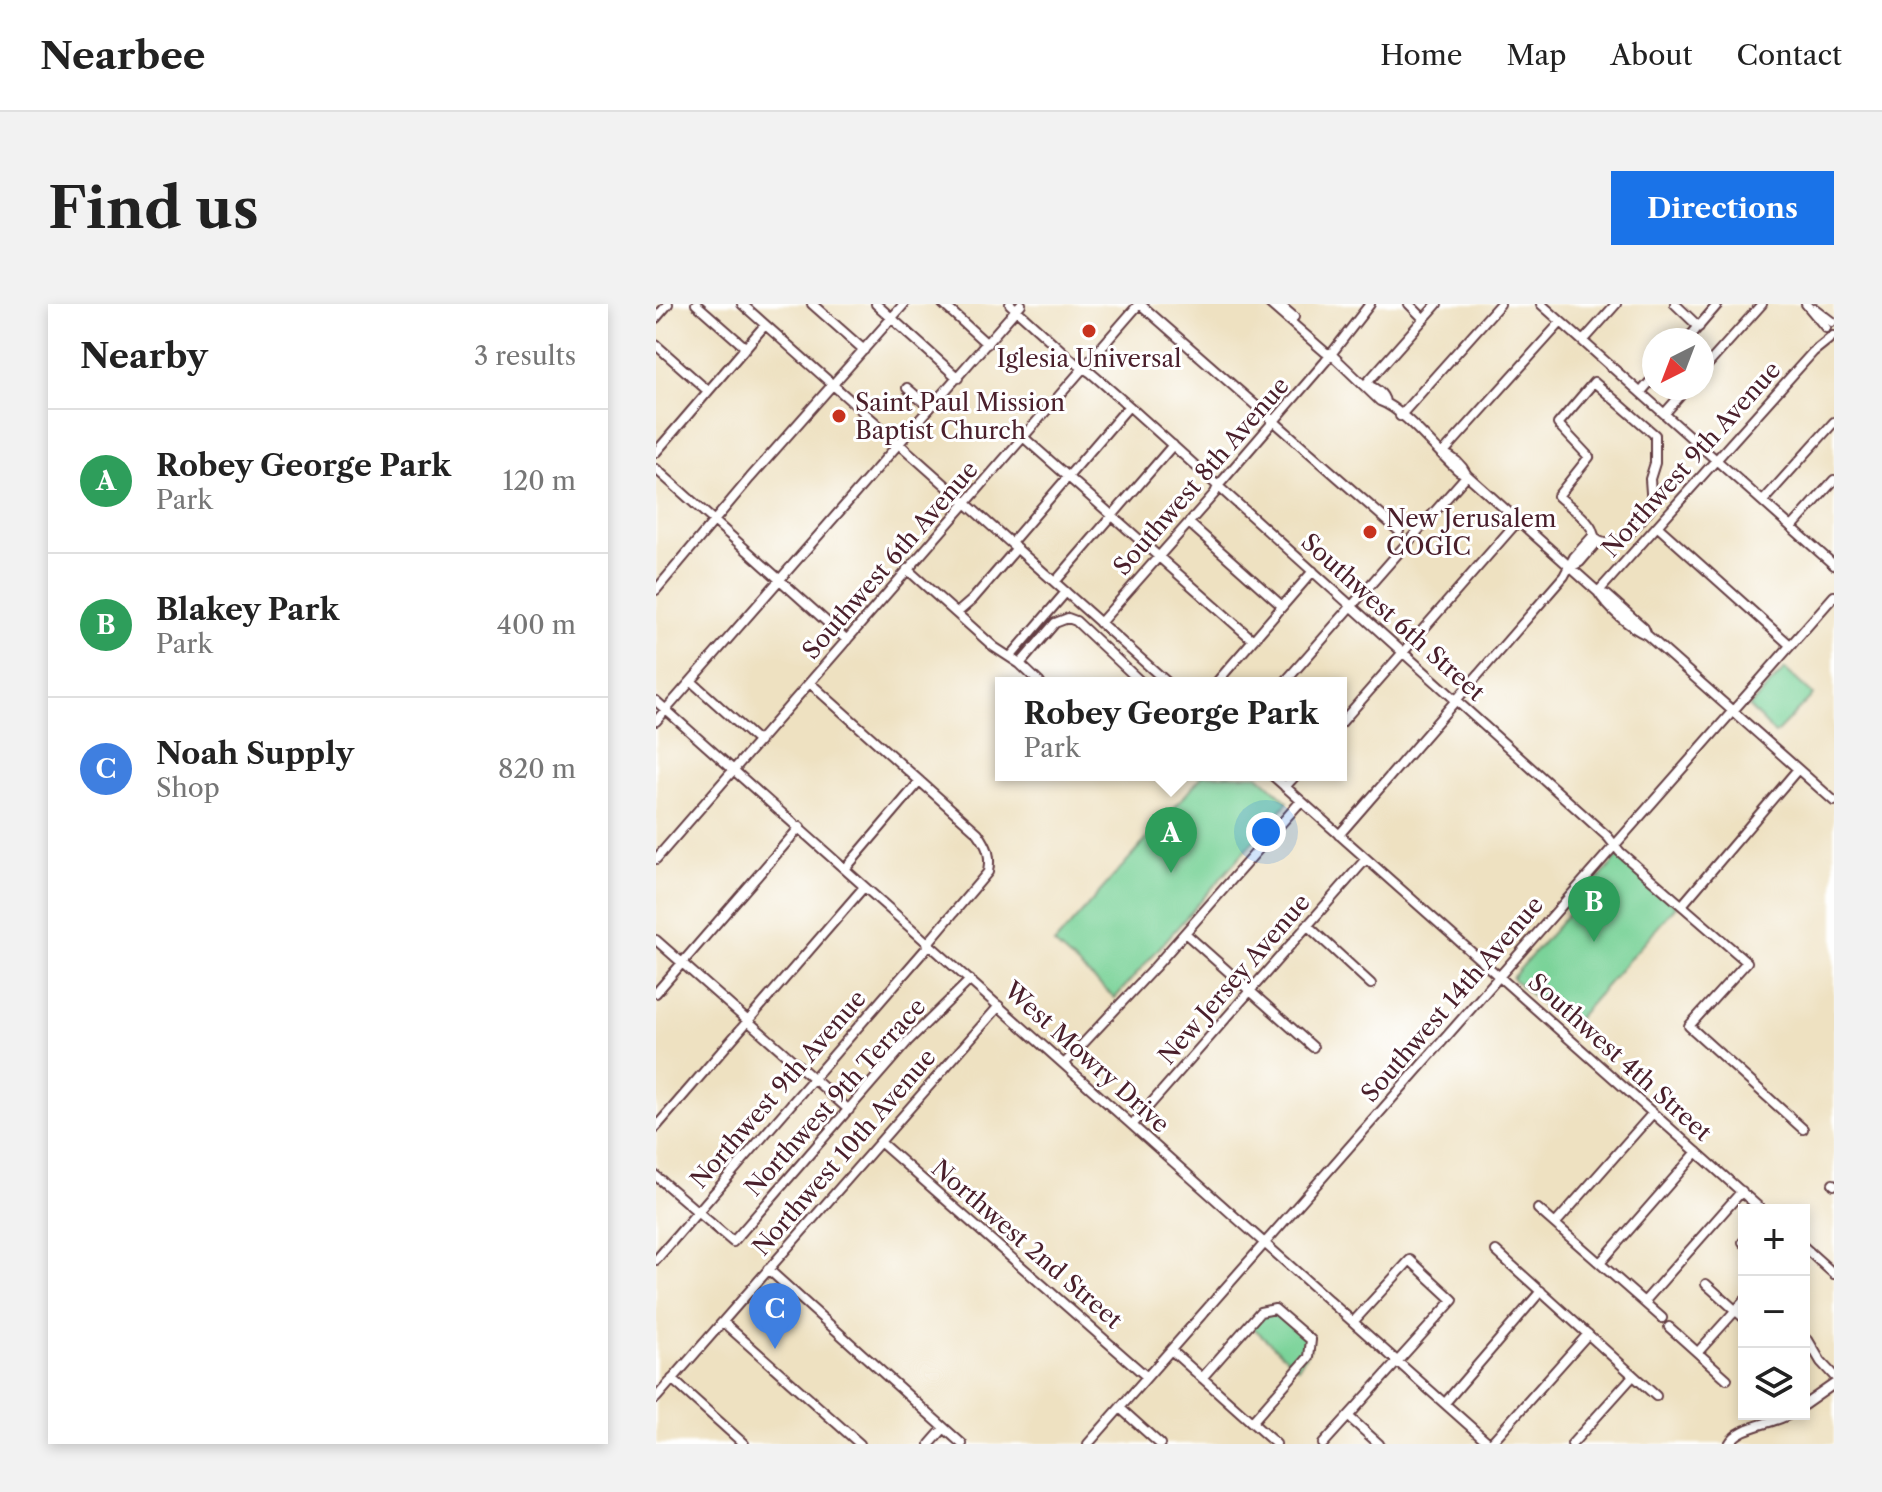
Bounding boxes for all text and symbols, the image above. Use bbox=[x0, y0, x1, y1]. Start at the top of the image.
text: Nearbee bbox=[40, 32, 206, 79]
text: Home bbox=[1380, 38, 1462, 72]
text: Map bbox=[1506, 38, 1566, 72]
text: About bbox=[1610, 38, 1692, 72]
text: Contact bbox=[1736, 38, 1842, 72]
button: Directions bbox=[1611, 171, 1834, 245]
text: Find us bbox=[48, 174, 259, 243]
marker: Iglesia Universal bbox=[1080, 322, 1098, 340]
north arrow bbox=[1642, 328, 1714, 400]
text: Nearby bbox=[80, 335, 208, 377]
text: 3 results bbox=[474, 340, 576, 372]
place label: Iglesia Universal bbox=[997, 344, 1181, 373]
street label: Northwest 9th Avenue bbox=[1596, 355, 1786, 563]
street label: Southwest 8th Avenue bbox=[1107, 371, 1295, 581]
place label: Saint Paul Mission Baptist Church bbox=[855, 388, 1065, 445]
marker: Saint Paul Mission Baptist Church bbox=[830, 407, 848, 425]
text: Robey George Park bbox=[156, 447, 451, 484]
street label: Southwest 6th Avenue bbox=[796, 455, 984, 665]
text: A bbox=[96, 465, 116, 497]
text: 120 m bbox=[502, 465, 576, 497]
text: Park bbox=[156, 484, 213, 516]
place label: New Jerusalem COGIC bbox=[1386, 504, 1556, 561]
marker: New Jerusalem COGIC bbox=[1361, 523, 1379, 541]
street label: Southwest 6th Street bbox=[1295, 527, 1491, 707]
text: Blakey Park bbox=[156, 591, 339, 628]
text: B bbox=[96, 609, 116, 641]
text: 400 m bbox=[497, 609, 576, 641]
text: Park bbox=[156, 628, 213, 660]
popup bbox=[995, 677, 1347, 781]
text: Robey George Park bbox=[1023, 695, 1319, 732]
text: Park bbox=[1023, 732, 1080, 764]
text: Noah Supply bbox=[156, 735, 354, 772]
text: C bbox=[96, 753, 116, 785]
text: 820 m bbox=[498, 753, 576, 785]
text: Shop bbox=[156, 772, 220, 804]
pin: A bbox=[1145, 807, 1197, 873]
your location bbox=[1246, 812, 1286, 852]
pin: B bbox=[1568, 876, 1620, 942]
street label: New Jersey Avenue bbox=[1152, 888, 1316, 1070]
street label: Southwest 14th Avenue bbox=[1355, 890, 1549, 1108]
street label: Southwest 4th Street bbox=[1522, 967, 1718, 1147]
street label: West Mowry Drive bbox=[998, 975, 1175, 1139]
street label: Northwest 9th Avenue bbox=[684, 984, 872, 1194]
street label: Northwest 9th Terrace bbox=[739, 992, 931, 1202]
street label: Northwest 10th Avenue bbox=[746, 1043, 942, 1261]
street label: Northwest 2nd Street bbox=[926, 1153, 1128, 1335]
map controls bbox=[1738, 1204, 1810, 1420]
button: + bbox=[1738, 1204, 1810, 1276]
button: − bbox=[1738, 1276, 1810, 1348]
pin: C bbox=[749, 1283, 801, 1349]
button: layers bbox=[1738, 1348, 1810, 1420]

